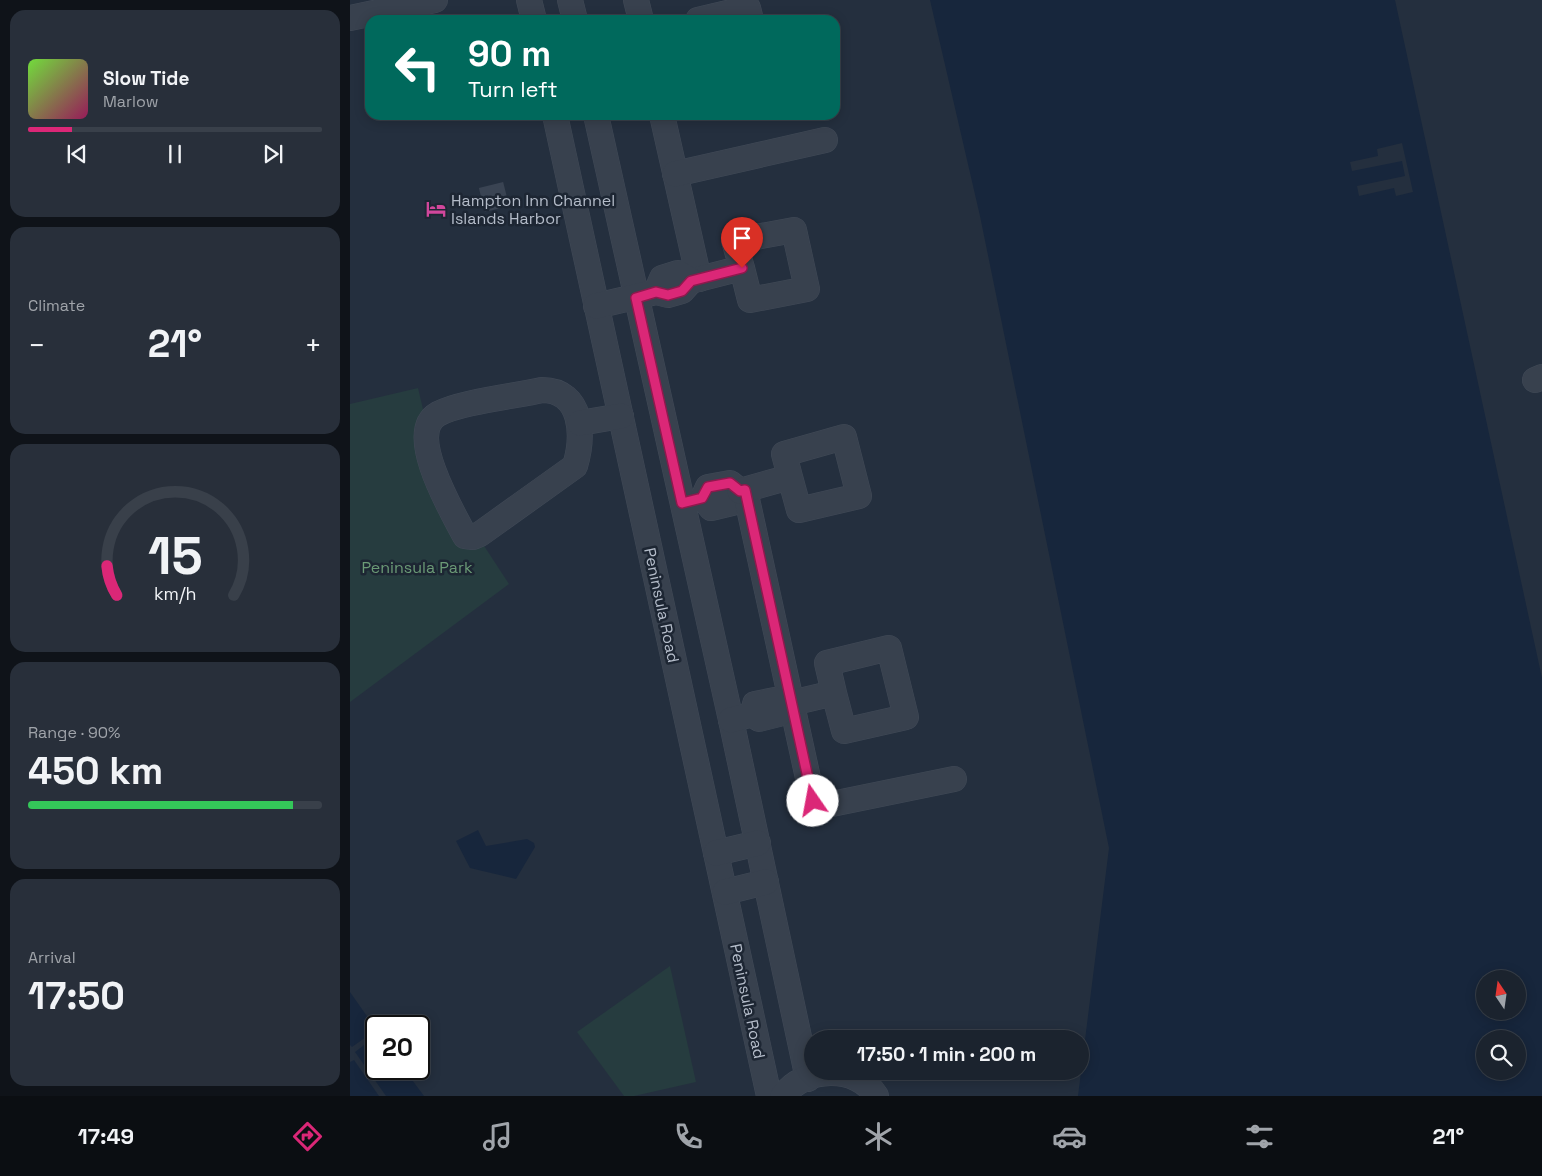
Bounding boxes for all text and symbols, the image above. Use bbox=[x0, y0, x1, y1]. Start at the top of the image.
text: 90 m bbox=[468, 32, 551, 76]
icon: left bbox=[385, 35, 450, 100]
text: Slow Tide bbox=[103, 66, 189, 91]
text: Turn left bbox=[468, 75, 558, 103]
text: Marlow bbox=[103, 91, 159, 112]
icon: previous bbox=[63, 140, 91, 168]
icon: pause bbox=[161, 140, 189, 168]
icon: next bbox=[259, 140, 287, 168]
place label: Hampton Inn Channel Islands Harbor bbox=[451, 190, 615, 229]
hotel icon: Hampton Inn Channel Islands Harbor bbox=[425, 198, 447, 220]
pin bbox=[721, 217, 763, 268]
icon: arrive bbox=[728, 224, 756, 252]
text: Climate bbox=[28, 295, 85, 316]
text: 21° bbox=[148, 320, 202, 368]
text: − bbox=[28, 327, 45, 363]
text: + bbox=[305, 327, 322, 363]
text: 15 bbox=[148, 523, 202, 589]
street label: Peninsula Road bbox=[639, 546, 684, 665]
park label: Peninsula Park bbox=[361, 557, 473, 578]
text: km/h bbox=[154, 582, 196, 605]
text: Range · 90% bbox=[28, 722, 120, 743]
text: 450 km bbox=[28, 747, 163, 795]
position arrow bbox=[786, 774, 838, 826]
street label: Peninsula Road bbox=[725, 942, 770, 1061]
text: Arrival bbox=[28, 947, 76, 968]
north arrow bbox=[1476, 970, 1526, 1020]
map controls bbox=[1476, 970, 1526, 1080]
text: 17:50 bbox=[28, 972, 125, 1020]
speed limit sign: 20 bbox=[365, 1015, 430, 1080]
button: search bbox=[1476, 1030, 1526, 1080]
text: 17:50 · 1 min · 200 m bbox=[857, 1042, 1036, 1067]
icon: directions bbox=[290, 1119, 325, 1154]
icon: music bbox=[480, 1119, 515, 1154]
icon: phone bbox=[671, 1119, 706, 1154]
icon: climate bbox=[861, 1119, 896, 1154]
icon: car bbox=[1052, 1119, 1087, 1154]
icon: filters bbox=[1242, 1119, 1277, 1154]
text: 17:49 bbox=[78, 1122, 134, 1150]
text: 21° bbox=[1433, 1122, 1464, 1150]

